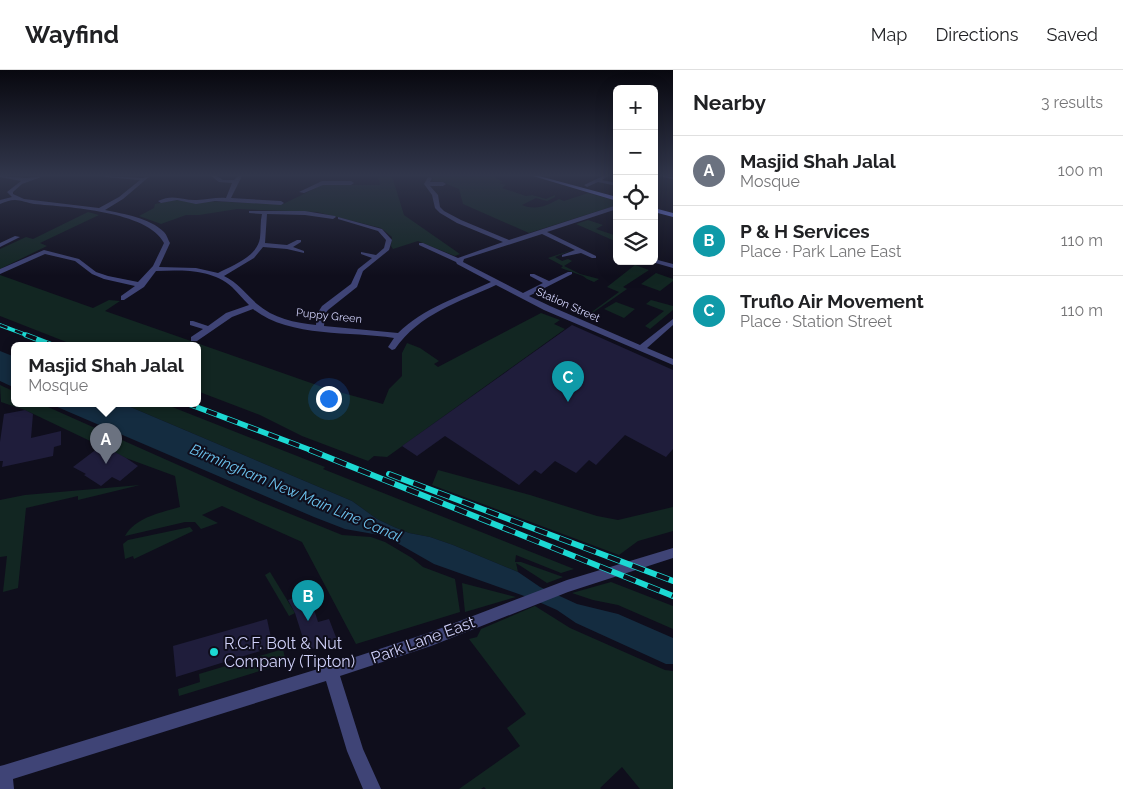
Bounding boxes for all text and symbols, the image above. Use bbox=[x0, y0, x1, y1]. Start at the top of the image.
text: Wayfind bbox=[25, 20, 119, 49]
text: Map bbox=[871, 24, 907, 45]
text: Directions bbox=[935, 24, 1019, 45]
text: Saved bbox=[1047, 24, 1098, 45]
map controls bbox=[613, 85, 658, 265]
button: + bbox=[613, 85, 658, 130]
text: Nearby bbox=[693, 90, 766, 115]
text: 3 results bbox=[1041, 93, 1103, 112]
button: − bbox=[613, 130, 658, 175]
text: Masjid Shah Jalal bbox=[740, 150, 896, 172]
text: A bbox=[704, 161, 714, 180]
text: 100 m bbox=[1058, 161, 1103, 180]
text: Mosque bbox=[740, 172, 800, 191]
button: locate bbox=[613, 175, 658, 220]
button: layers bbox=[613, 220, 658, 265]
text: P & H Services bbox=[740, 220, 870, 242]
text: B bbox=[704, 231, 714, 250]
text: 110 m bbox=[1061, 231, 1103, 250]
text: Place · Park Lane East bbox=[740, 242, 901, 261]
street label: Station Street bbox=[534, 285, 602, 325]
text: Truflo Air Movement bbox=[740, 290, 924, 312]
text: C bbox=[704, 301, 714, 320]
text: 110 m bbox=[1061, 301, 1103, 320]
street label: Puppy Green bbox=[295, 306, 363, 326]
text: Place · Station Street bbox=[740, 312, 892, 331]
popup bbox=[11, 342, 201, 407]
text: Masjid Shah Jalal bbox=[28, 354, 184, 376]
pin: C bbox=[552, 361, 584, 402]
text: Mosque bbox=[28, 376, 88, 395]
your location bbox=[316, 386, 342, 412]
pin: A bbox=[90, 423, 122, 464]
water label: Birmingham New Main Line Canal bbox=[188, 440, 404, 546]
pin: B bbox=[292, 580, 324, 621]
street label: Park Lane East bbox=[368, 612, 478, 668]
place label: R.C.F. Bolt & Nut Company (Tipton) bbox=[224, 634, 355, 671]
marker: R.C.F. Bolt & Nut Company (Tipton) bbox=[208, 646, 220, 658]

